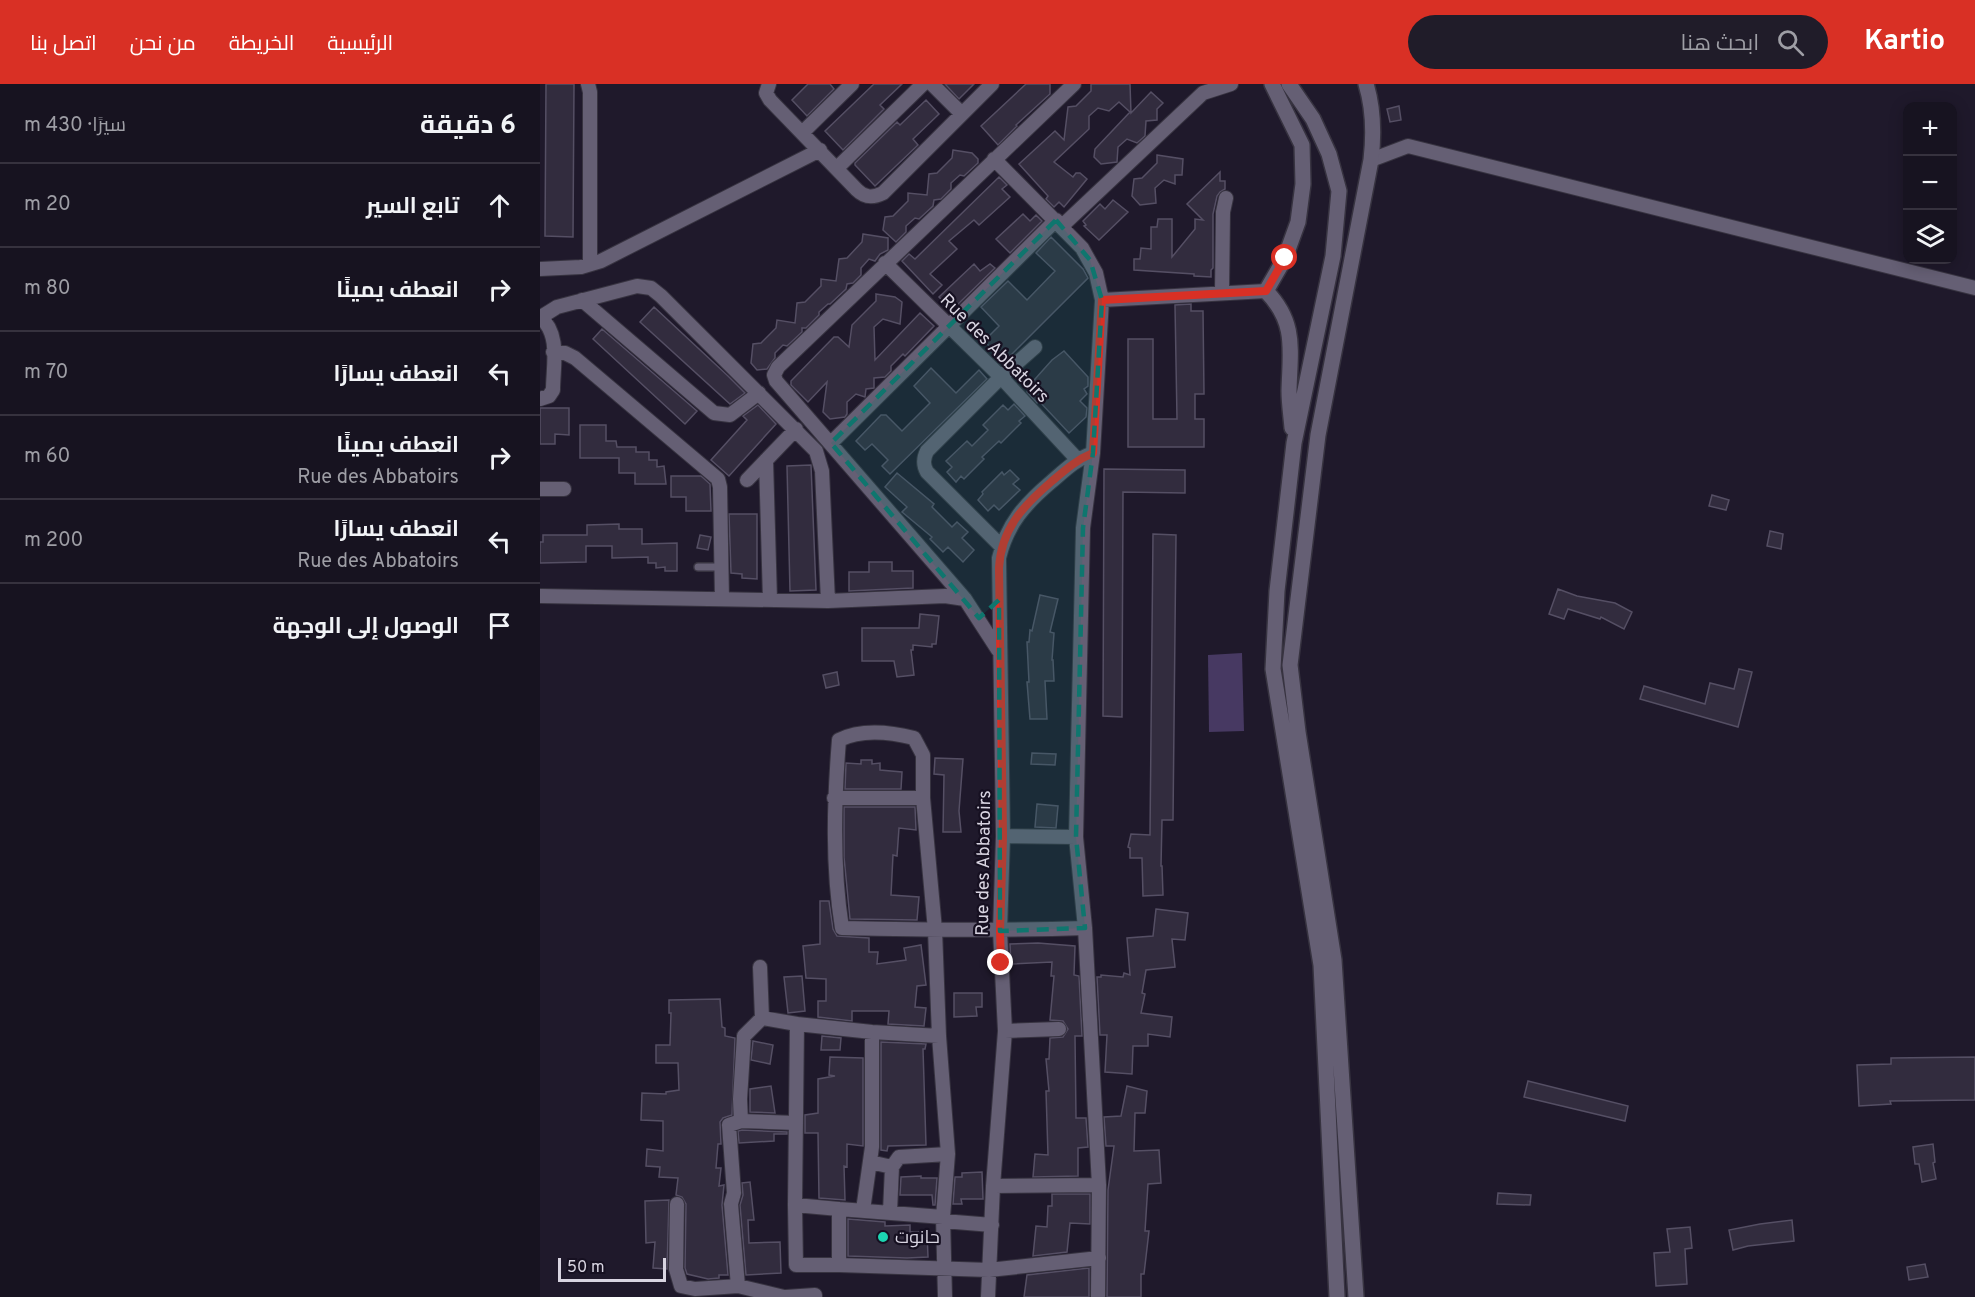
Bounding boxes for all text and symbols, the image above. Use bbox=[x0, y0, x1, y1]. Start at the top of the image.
search box bbox=[1408, 15, 1828, 69]
text: Kartio bbox=[1864, 24, 1945, 60]
icon: search bbox=[1774, 26, 1807, 59]
text: اتصل بنا bbox=[30, 31, 97, 58]
text: من نحن bbox=[130, 31, 196, 58]
text: الخريطة bbox=[229, 31, 294, 58]
text: الرئيسية bbox=[327, 31, 393, 58]
text: ابحث هنا bbox=[1680, 31, 1759, 58]
map controls bbox=[1903, 102, 1957, 264]
button: + bbox=[1903, 102, 1957, 156]
text: 6 دقيقة bbox=[420, 110, 516, 143]
text: سيرًا · 430 m bbox=[24, 113, 126, 139]
button: − bbox=[1903, 156, 1957, 210]
icon: ahead bbox=[483, 189, 516, 222]
text: 20 m bbox=[24, 192, 71, 218]
text: تابع السير bbox=[366, 194, 459, 221]
button: layers bbox=[1903, 210, 1957, 264]
route start bbox=[1271, 244, 1297, 270]
icon: right bbox=[483, 273, 516, 306]
text: 80 m bbox=[24, 276, 71, 302]
text: انعطف يمينًا bbox=[336, 278, 459, 305]
street label: Rue des Abbatoirs bbox=[934, 289, 1054, 409]
icon: left bbox=[483, 357, 516, 390]
text: 70 m bbox=[24, 360, 68, 386]
text: انعطف يسارًا bbox=[334, 362, 459, 389]
text: انعطف يمينًا bbox=[336, 433, 459, 460]
icon: right bbox=[483, 441, 516, 474]
text: 60 m bbox=[24, 444, 70, 470]
text: Rue des Abbatoirs bbox=[297, 465, 459, 491]
text: انعطف يسارًا bbox=[334, 517, 459, 544]
icon: left bbox=[483, 525, 516, 558]
text: 200 m bbox=[24, 528, 83, 554]
text: Rue des Abbatoirs bbox=[297, 549, 459, 575]
icon: arrive bbox=[483, 609, 516, 642]
text: الوصول إلى الوجهة bbox=[273, 614, 459, 641]
street label: Rue des Abbatoirs bbox=[972, 790, 997, 936]
route end bbox=[987, 949, 1013, 975]
place label: حانوت bbox=[895, 1227, 940, 1250]
marker: حانوت bbox=[876, 1230, 890, 1244]
scale bar bbox=[558, 1255, 666, 1282]
text: 50 m bbox=[567, 1258, 605, 1278]

